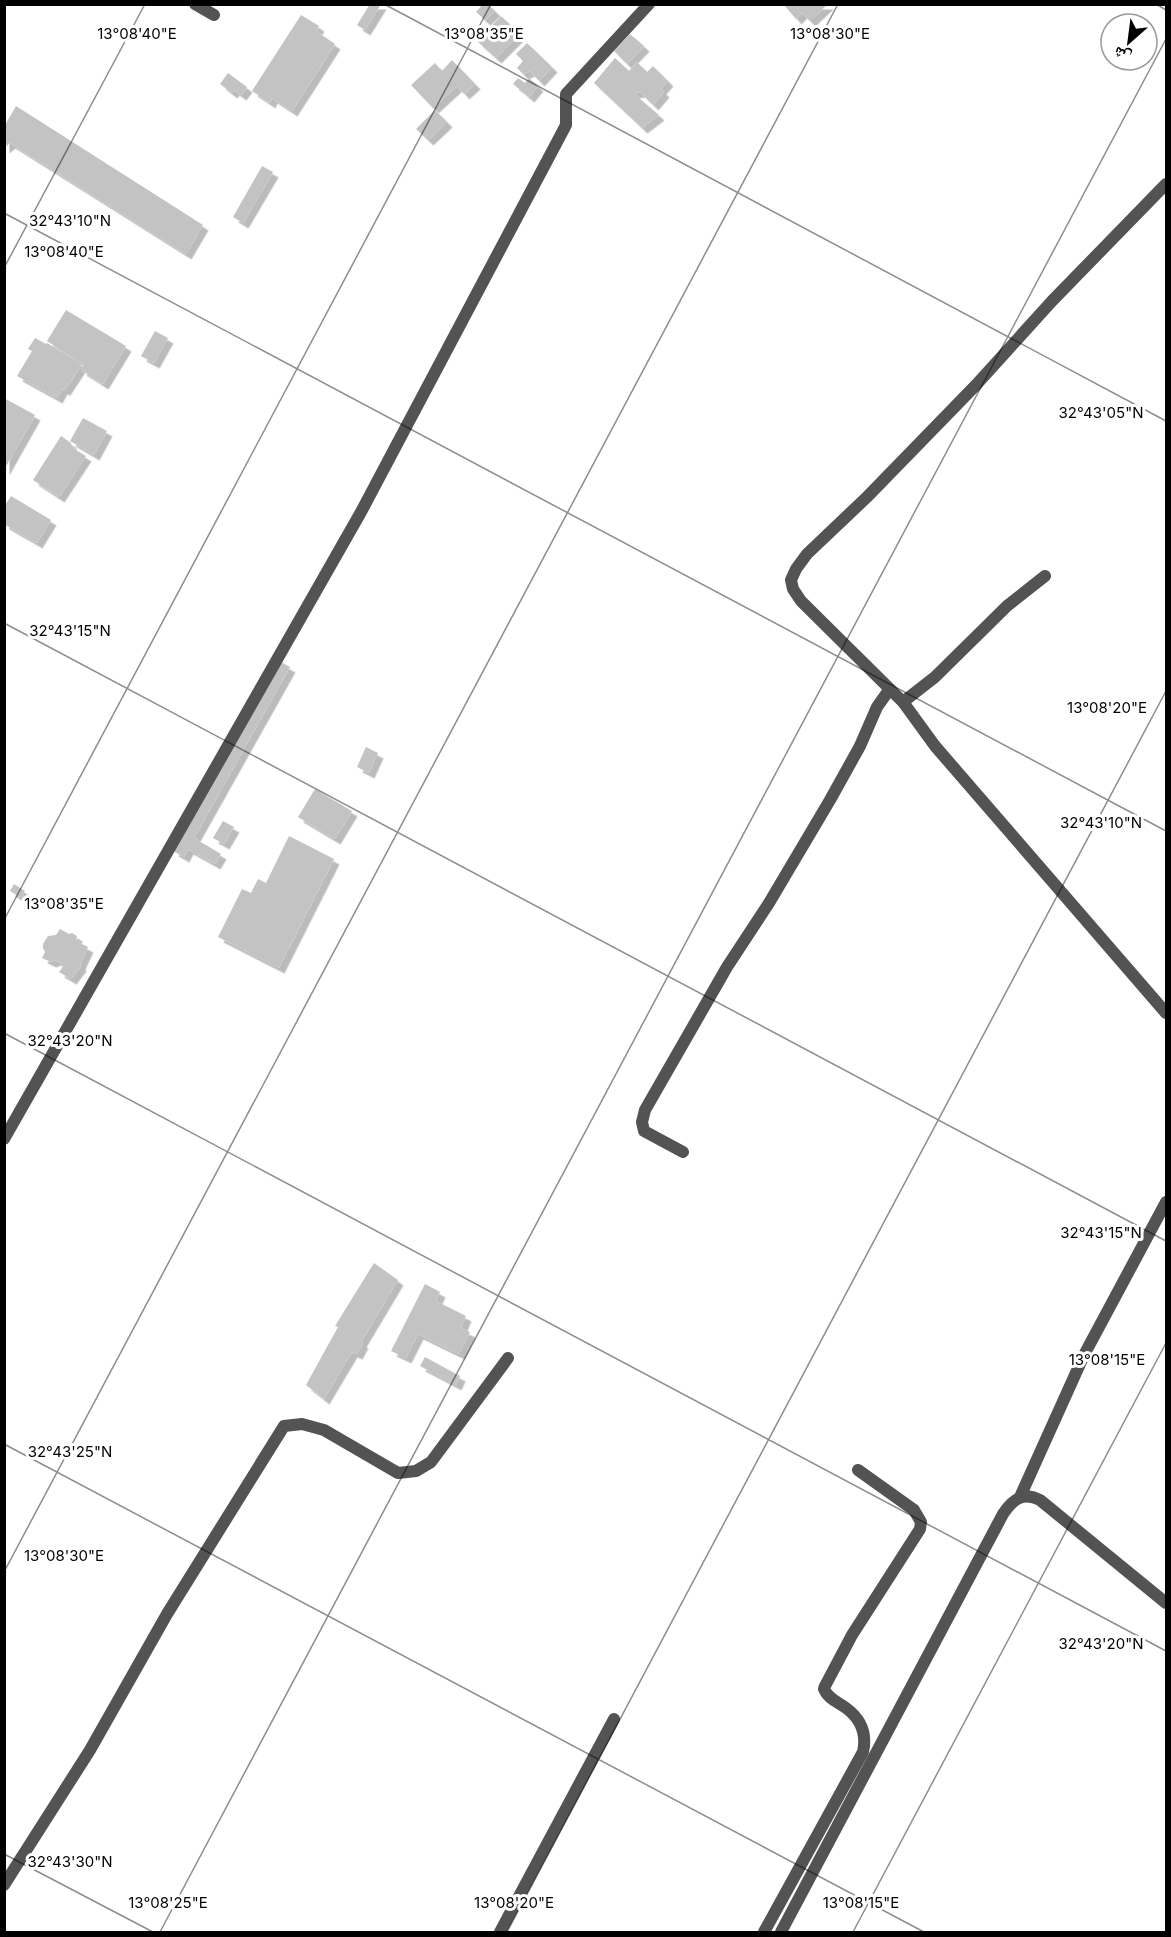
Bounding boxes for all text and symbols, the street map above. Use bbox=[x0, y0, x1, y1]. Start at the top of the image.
north arrow bbox=[1099, 12, 1159, 72]
text: 13°08'40"E bbox=[97, 24, 177, 43]
text: 13°08'35"E bbox=[444, 24, 524, 43]
text: 13°08'30"E bbox=[790, 24, 870, 43]
text: ش bbox=[1110, 42, 1134, 68]
text: 32°43'10"N bbox=[29, 211, 111, 230]
text: 13°08'40"E bbox=[24, 242, 104, 261]
text: 32°43'05"N bbox=[1059, 403, 1143, 422]
text: 32°43'15"N bbox=[29, 621, 111, 640]
text: 13°08'20"E bbox=[1067, 698, 1147, 717]
text: 32°43'10"N bbox=[1060, 813, 1142, 832]
text: 13°08'35"E bbox=[24, 894, 104, 913]
text: 32°43'20"N bbox=[28, 1031, 112, 1050]
text: 32°43'15"N bbox=[1060, 1223, 1142, 1242]
text: 13°08'15"E bbox=[1069, 1350, 1145, 1369]
text: 32°43'25"N bbox=[28, 1442, 112, 1461]
text: 13°08'30"E bbox=[24, 1546, 104, 1565]
text: 32°43'20"N bbox=[1059, 1634, 1143, 1653]
text: 32°43'30"N bbox=[27, 1852, 113, 1871]
text: 13°08'25"E bbox=[128, 1893, 208, 1912]
text: 13°08'20"E bbox=[474, 1893, 554, 1912]
text: 13°08'15"E bbox=[823, 1893, 899, 1912]

